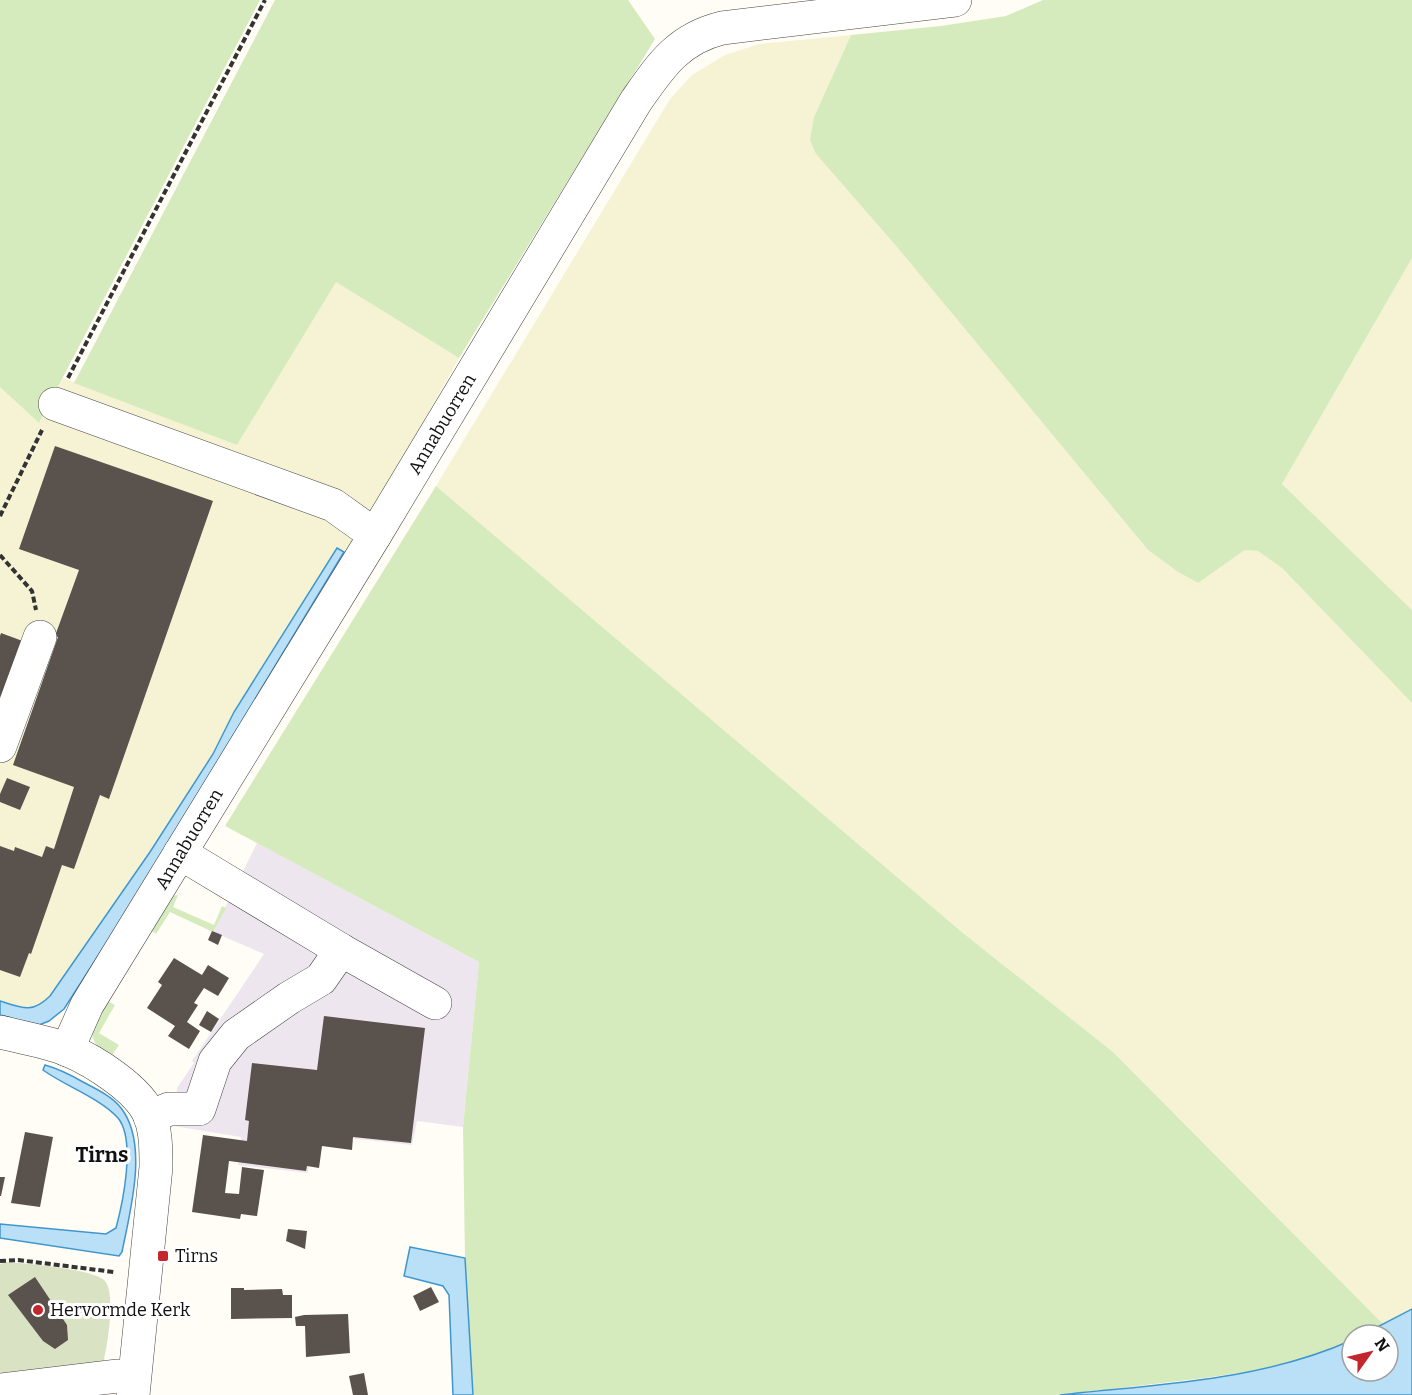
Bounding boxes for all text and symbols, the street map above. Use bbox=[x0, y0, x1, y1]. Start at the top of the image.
street label: Annabuorren bbox=[403, 369, 481, 478]
street label: Annabuorren bbox=[150, 784, 228, 893]
district label: Tirns bbox=[76, 1142, 128, 1168]
place label: Tirns bbox=[175, 1245, 218, 1267]
marker: Tirns bbox=[156, 1249, 170, 1263]
place label: Hervormde Kerk bbox=[50, 1299, 191, 1321]
marker: Hervormde Kerk bbox=[31, 1303, 45, 1317]
north arrow bbox=[1340, 1323, 1400, 1383]
text: N bbox=[1371, 1334, 1393, 1355]

